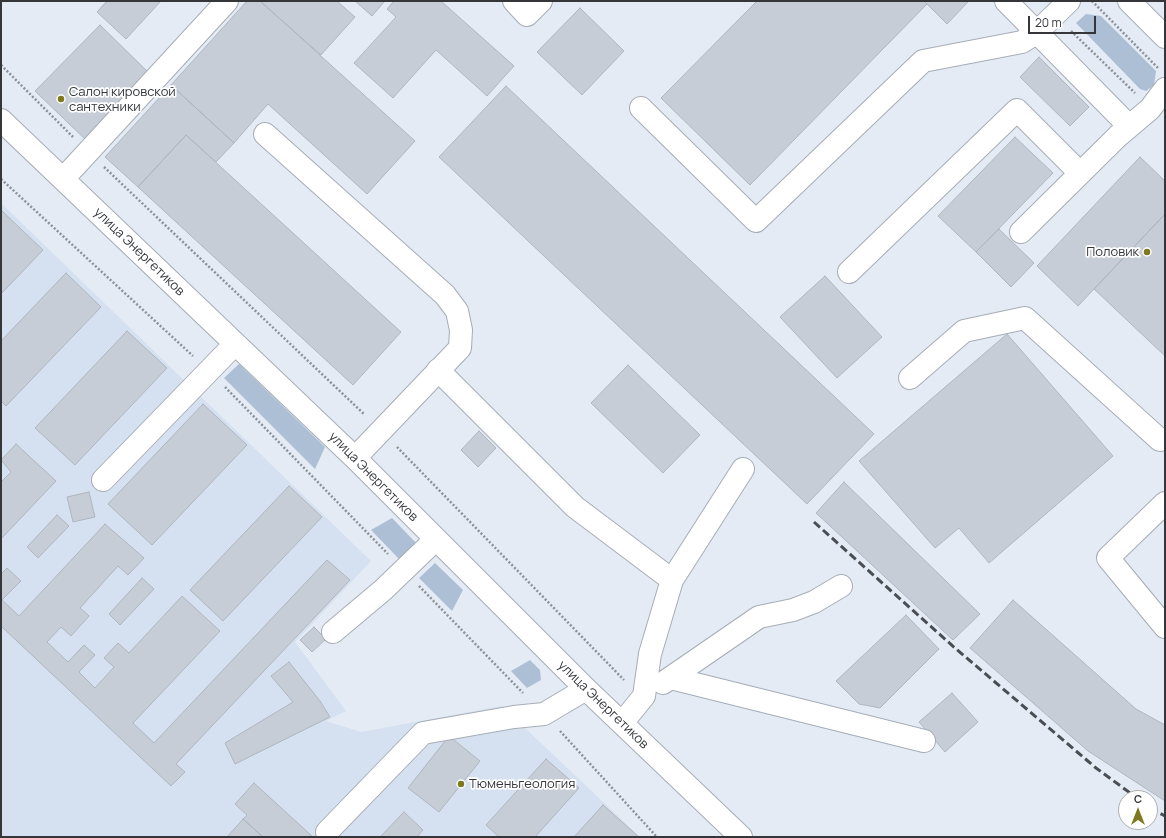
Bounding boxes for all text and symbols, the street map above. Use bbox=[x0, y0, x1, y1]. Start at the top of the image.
scale bar bbox=[1030, 8, 1098, 34]
text: 20 m bbox=[1035, 14, 1062, 31]
place label: Салон кировской сантехники bbox=[69, 84, 176, 115]
marker: Салон кировской сантехники bbox=[56, 94, 66, 104]
street label: улица Энергетиков bbox=[90, 205, 188, 299]
place label: Половик bbox=[1086, 244, 1139, 260]
marker: Половик bbox=[1142, 247, 1152, 257]
street label: улица Энергетиков bbox=[325, 429, 421, 525]
street label: улица Энергетиков bbox=[554, 658, 652, 752]
place label: Тюменьгеология bbox=[469, 776, 575, 792]
marker: Тюменьгеология bbox=[456, 779, 466, 789]
north arrow bbox=[1118, 790, 1158, 830]
text: С bbox=[1134, 791, 1142, 806]

